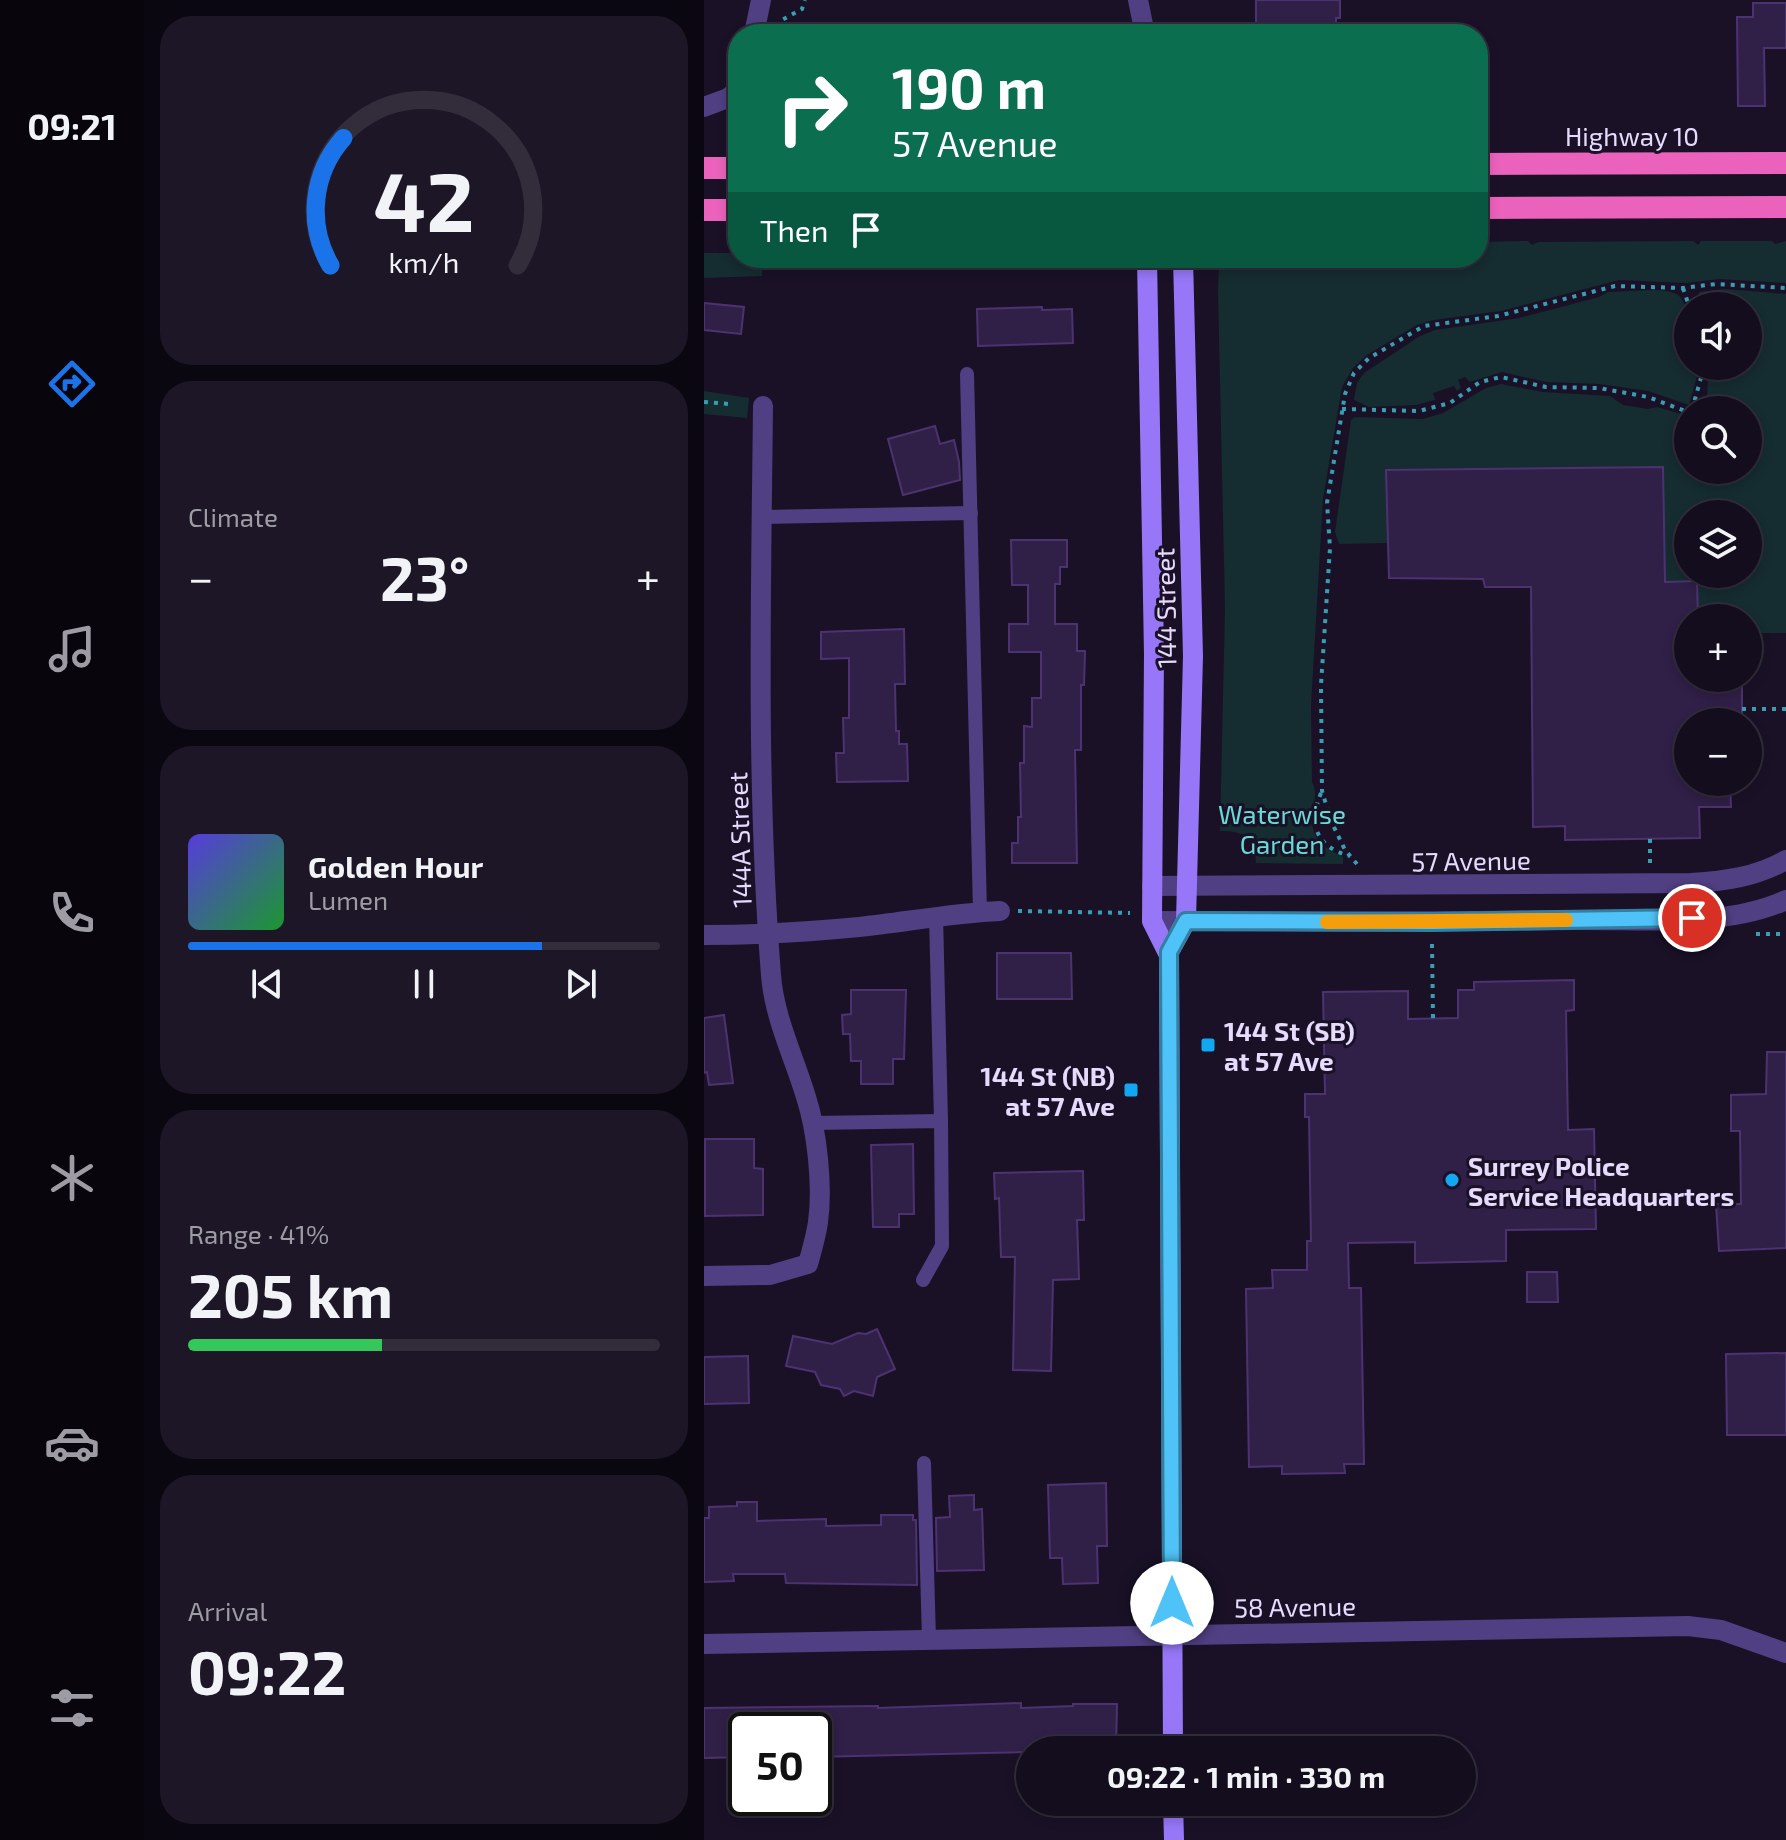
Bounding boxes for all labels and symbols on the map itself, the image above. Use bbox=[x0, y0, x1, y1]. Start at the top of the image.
street label: Highway 10 bbox=[1565, 120, 1699, 151]
street label: 144 Street bbox=[1148, 547, 1182, 668]
street label: 144A Street bbox=[721, 771, 757, 908]
park label: Waterwise Garden bbox=[1218, 798, 1346, 859]
street label: 57 Avenue bbox=[1411, 843, 1531, 877]
pin bbox=[1658, 884, 1726, 952]
place label: 144 St (SB) at 57 Ave bbox=[1224, 1015, 1355, 1076]
marker: 144 St (SB) at 57 Ave bbox=[1199, 1036, 1217, 1054]
place label: 144 St (NB) at 57 Ave bbox=[981, 1060, 1115, 1121]
marker: 144 St (NB) at 57 Ave bbox=[1122, 1081, 1140, 1099]
place label: Surrey Police Service Headquarters bbox=[1468, 1150, 1734, 1211]
marker: Surrey Police Service Headquarters bbox=[1443, 1171, 1461, 1189]
position arrow bbox=[1130, 1561, 1214, 1645]
street label: 58 Avenue bbox=[1234, 1589, 1356, 1623]
speed limit sign: 50 bbox=[728, 1712, 832, 1816]

